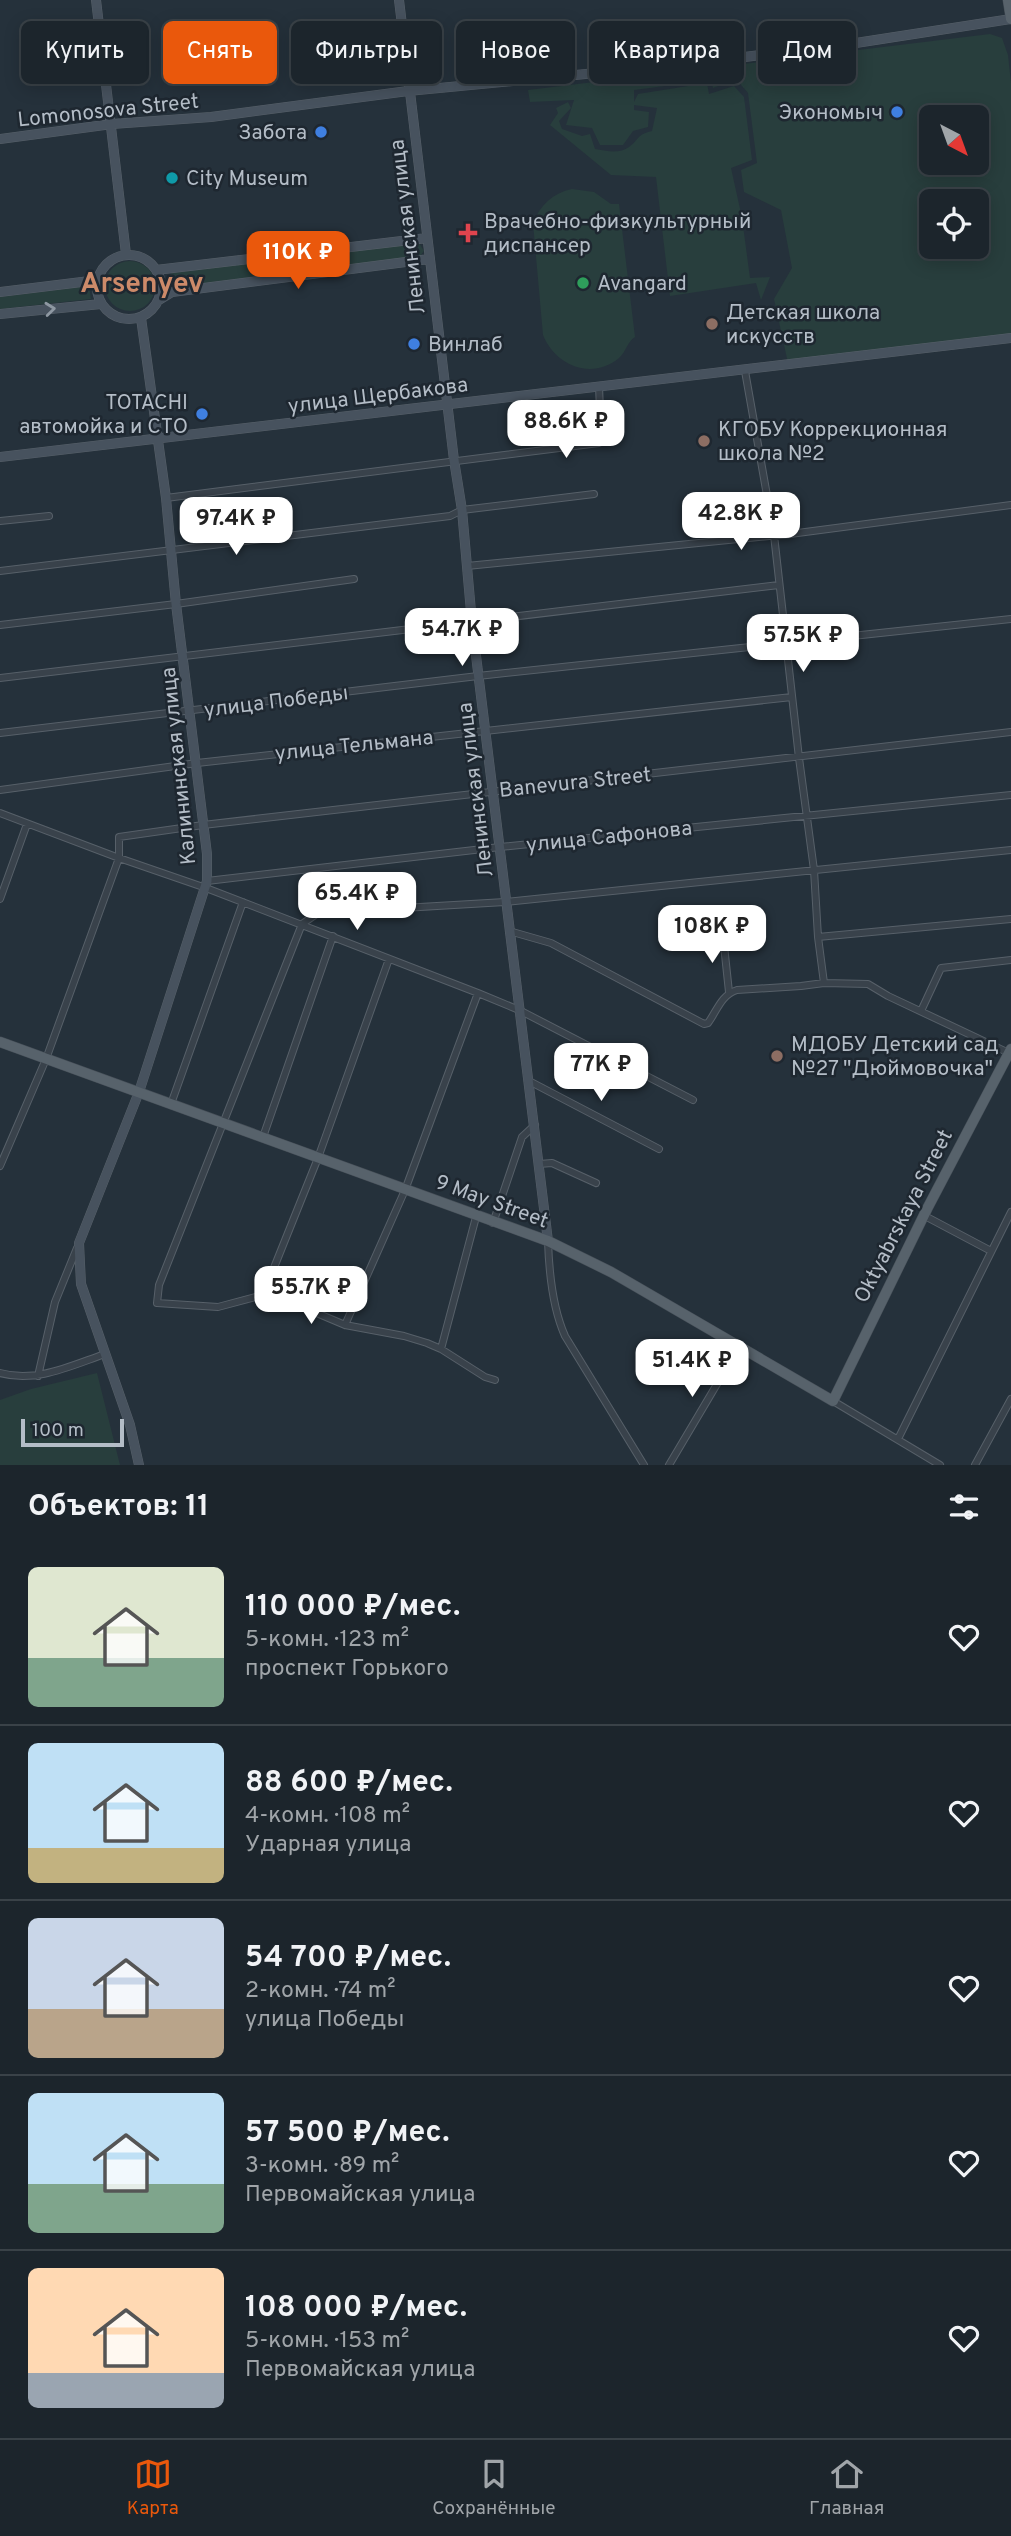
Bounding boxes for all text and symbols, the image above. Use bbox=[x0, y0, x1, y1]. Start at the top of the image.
chip: Купить bbox=[21, 21, 149, 84]
chip: Снять bbox=[163, 21, 277, 84]
chip: Фильтры bbox=[291, 21, 442, 84]
chip: Новое bbox=[456, 21, 575, 84]
chip: Квартира bbox=[589, 21, 744, 84]
chip: Дом bbox=[758, 21, 856, 84]
street label: Lomonosova Street bbox=[16, 89, 200, 134]
place label: Экономыч bbox=[779, 100, 883, 127]
marker: Экономыч bbox=[889, 104, 905, 120]
north arrow bbox=[919, 105, 989, 175]
map controls bbox=[919, 105, 989, 259]
place label: Забота bbox=[238, 120, 307, 147]
marker: Забота bbox=[313, 124, 329, 140]
street label: Ленинская улица bbox=[384, 138, 433, 316]
place label: City Museum bbox=[186, 166, 308, 193]
marker: City Museum bbox=[164, 170, 180, 186]
button: locate bbox=[919, 189, 989, 259]
place label: Врачебно-физкультурный диспансер bbox=[484, 209, 751, 260]
marker: Врачебно-физкультурный диспансер bbox=[458, 223, 478, 243]
pin: 110K ₽ bbox=[241, 232, 355, 291]
text: 110K ₽ bbox=[263, 239, 333, 268]
district label: Arsenyev bbox=[80, 267, 204, 303]
place label: Avangard bbox=[597, 271, 687, 298]
marker: Avangard bbox=[575, 275, 591, 291]
place label: Детская школа искусств bbox=[726, 300, 880, 351]
one-way arrow bbox=[45, 302, 56, 317]
marker: Детская школа искусств bbox=[704, 316, 720, 332]
place label: Винлаб bbox=[428, 332, 503, 359]
marker: Винлаб bbox=[406, 336, 422, 352]
street label: улица Щербакова bbox=[287, 372, 470, 421]
place label: TOTACHI автомойка и СТО bbox=[19, 390, 188, 441]
pin: 88.6K ₽ bbox=[501, 400, 631, 460]
marker: TOTACHI автомойка и СТО bbox=[194, 406, 210, 422]
text: 88.6K ₽ bbox=[523, 408, 609, 437]
place label: КГОБУ Коррекционная школа №2 bbox=[718, 417, 947, 468]
marker: КГОБУ Коррекционная школа №2 bbox=[696, 433, 712, 449]
pin: 42.8K ₽ bbox=[676, 492, 806, 552]
pin: 97.4K ₽ bbox=[171, 498, 301, 557]
text: 42.8K ₽ bbox=[698, 500, 784, 529]
text: 97.4K ₽ bbox=[196, 505, 276, 534]
pin: 54.7K ₽ bbox=[397, 608, 527, 668]
pin: 57.5K ₽ bbox=[738, 614, 868, 674]
text: 54.7K ₽ bbox=[421, 616, 503, 645]
text: 57.5K ₽ bbox=[763, 622, 843, 651]
street label: Калининская улица bbox=[156, 666, 203, 866]
street label: улица Победы bbox=[202, 680, 350, 725]
street label: Ленинская улица bbox=[452, 701, 501, 879]
street label: улица Тельмана bbox=[274, 725, 435, 768]
street label: Banevura Street bbox=[498, 762, 652, 805]
street label: улица Сафонова bbox=[525, 815, 693, 860]
pin: 65.4K ₽ bbox=[292, 872, 422, 932]
text: 65.4K ₽ bbox=[314, 880, 400, 909]
pin: 108K ₽ bbox=[655, 906, 769, 965]
text: 108K ₽ bbox=[674, 913, 750, 942]
place label: МДОБУ Детский сад №27 "Дюймовочка" bbox=[791, 1032, 999, 1083]
pin: 77K ₽ bbox=[552, 1044, 650, 1103]
marker: МДОБУ Детский сад №27 "Дюймовочка" bbox=[769, 1048, 785, 1064]
text: 77K ₽ bbox=[570, 1051, 632, 1080]
street label: Oktyabrskaya Street bbox=[849, 1125, 960, 1308]
street label: 9 May Street bbox=[431, 1169, 552, 1235]
pin: 55.7K ₽ bbox=[246, 1266, 376, 1326]
text: 55.7K ₽ bbox=[270, 1274, 352, 1303]
pin: 51.4K ₽ bbox=[627, 1340, 757, 1399]
text: 51.4K ₽ bbox=[652, 1347, 732, 1376]
scale bar bbox=[21, 1416, 124, 1448]
text: 100 m bbox=[32, 1419, 84, 1443]
icon: filters bbox=[945, 1488, 983, 1526]
text: Объектов: 11 bbox=[28, 1489, 209, 1526]
text: 110 000 ₽/мес. bbox=[245, 1589, 460, 1626]
icon: home bbox=[84, 1595, 168, 1679]
icon: heart bbox=[945, 1618, 983, 1656]
text: 5-комн. · 123 m² bbox=[245, 1626, 409, 1655]
text: проспект Горького bbox=[245, 1655, 449, 1684]
text: 88 600 ₽/мес. bbox=[245, 1765, 453, 1802]
icon: home bbox=[84, 1771, 168, 1855]
icon: heart bbox=[945, 1794, 983, 1832]
text: 4-комн. · 108 m² bbox=[245, 1802, 410, 1831]
text: Ударная улица bbox=[245, 1831, 411, 1860]
text: 54 700 ₽/мес. bbox=[245, 1940, 451, 1977]
icon: home bbox=[84, 1946, 168, 2030]
icon: heart bbox=[945, 1969, 983, 2007]
text: 2-комн. · 74 m² bbox=[245, 1977, 396, 2006]
text: улица Победы bbox=[245, 2006, 404, 2035]
text: 57 500 ₽/мес. bbox=[245, 2115, 449, 2152]
icon: home bbox=[84, 2121, 168, 2205]
icon: heart bbox=[945, 2144, 983, 2182]
text: 3-комн. · 89 m² bbox=[245, 2152, 399, 2181]
text: Первомайская улица bbox=[245, 2181, 475, 2210]
text: 108 000 ₽/мес. bbox=[245, 2290, 467, 2327]
icon: home bbox=[84, 2296, 168, 2380]
icon: heart bbox=[945, 2319, 983, 2357]
text: 5-комн. · 153 m² bbox=[245, 2327, 409, 2356]
text: Первомайская улица bbox=[245, 2356, 475, 2385]
tab: Карта bbox=[127, 2455, 179, 2521]
tab: Сохранённые bbox=[432, 2455, 555, 2521]
tab: Главная bbox=[809, 2455, 884, 2521]

